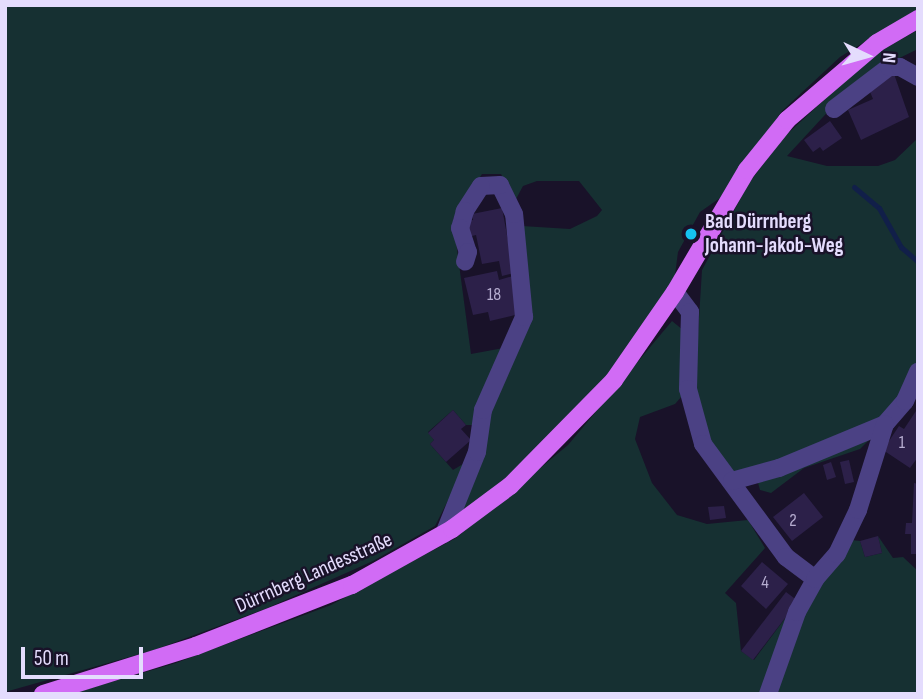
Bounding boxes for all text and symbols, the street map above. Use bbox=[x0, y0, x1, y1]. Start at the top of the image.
north arrow bbox=[832, 21, 902, 91]
text: N bbox=[877, 52, 900, 64]
place label: Bad Dürrnberg Johann-Jakob-Weg bbox=[705, 209, 843, 259]
marker: Bad Dürrnberg Johann-Jakob-Weg bbox=[683, 226, 699, 242]
house number: 18 bbox=[487, 284, 501, 306]
house number: 1 bbox=[899, 432, 905, 454]
house number: 2 bbox=[789, 510, 797, 532]
street label: Dürrnberg Landesstraße bbox=[232, 527, 396, 619]
house number: 4 bbox=[761, 572, 769, 594]
scale bar bbox=[24, 632, 147, 676]
text: 50 m bbox=[34, 646, 69, 671]

